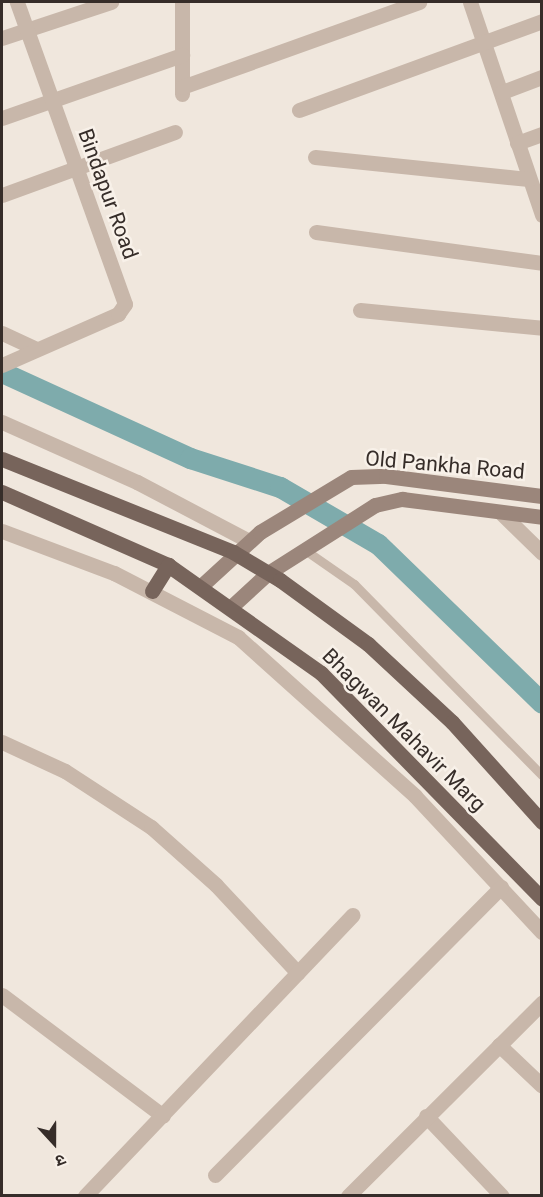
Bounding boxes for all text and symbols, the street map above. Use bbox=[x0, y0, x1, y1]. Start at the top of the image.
street label: Bindapur Road bbox=[73, 125, 143, 263]
street label: Old Pankha Road bbox=[364, 445, 526, 485]
street label: Bhagwan Mahavir Marg bbox=[317, 643, 491, 817]
north arrow bbox=[24, 1113, 84, 1173]
text: उ bbox=[53, 1150, 68, 1171]

